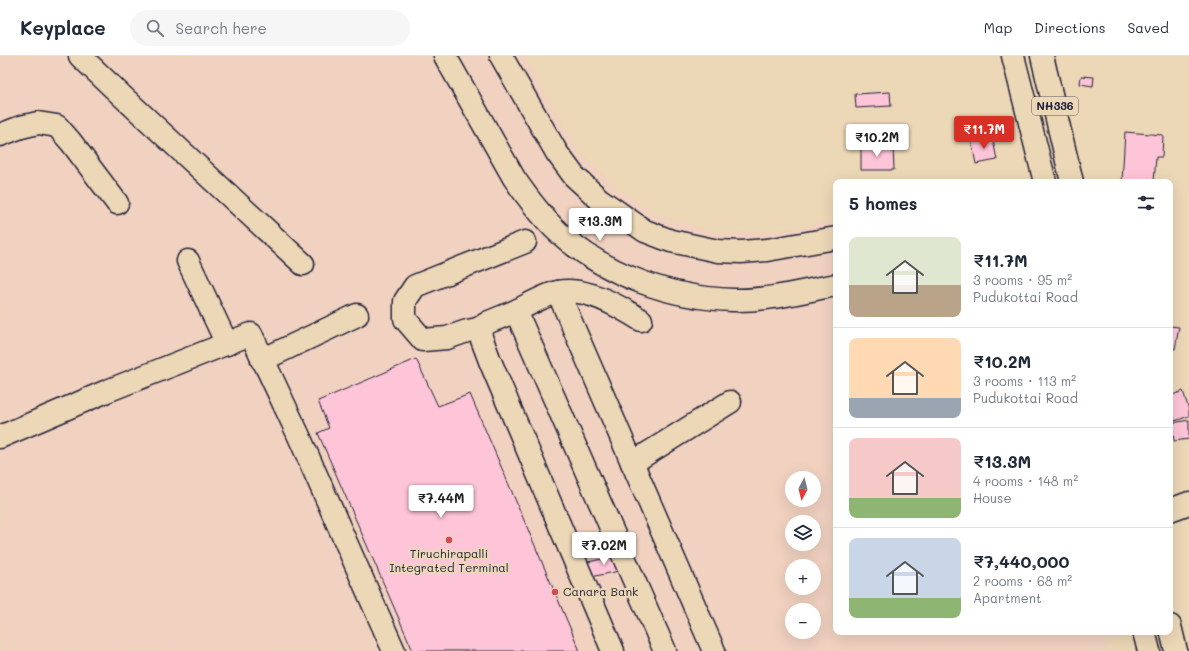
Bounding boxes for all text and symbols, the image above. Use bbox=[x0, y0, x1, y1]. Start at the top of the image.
search box bbox=[130, 10, 410, 46]
text: Keyplace bbox=[20, 15, 106, 40]
icon: search bbox=[144, 17, 166, 39]
text: Search here bbox=[176, 18, 267, 38]
text: Map bbox=[984, 18, 1012, 37]
text: Directions bbox=[1034, 18, 1105, 37]
text: Saved bbox=[1127, 18, 1169, 37]
road number: NH336 bbox=[1032, 97, 1078, 115]
pin: ₹11.7M bbox=[951, 116, 1017, 150]
text: ₹11.7M bbox=[963, 120, 1005, 137]
pin: ₹10.2M bbox=[844, 124, 910, 158]
text: ₹10.2M bbox=[855, 128, 899, 145]
text: 5 homes bbox=[849, 192, 917, 214]
icon: filters bbox=[1135, 192, 1157, 214]
pin: ₹13.3M bbox=[567, 208, 633, 242]
text: ₹13.3M bbox=[578, 212, 622, 229]
text: ₹11.7M bbox=[973, 249, 1028, 271]
icon: home bbox=[881, 253, 929, 301]
text: 3 rooms · 95 m² bbox=[973, 271, 1072, 288]
text: Pudukottai Road bbox=[973, 288, 1078, 305]
text: ₹10.2M bbox=[973, 350, 1031, 372]
icon: home bbox=[881, 354, 929, 402]
text: 3 rooms · 113 m² bbox=[973, 372, 1076, 389]
text: Pudukottai Road bbox=[973, 389, 1078, 406]
text: ₹13.3M bbox=[973, 450, 1031, 472]
icon: home bbox=[881, 454, 929, 502]
north arrow bbox=[785, 471, 821, 507]
map controls bbox=[785, 471, 821, 639]
text: 4 rooms · 148 m² bbox=[973, 472, 1078, 489]
pin: ₹7.44M bbox=[408, 485, 474, 519]
text: ₹7.44M bbox=[418, 489, 464, 506]
text: House bbox=[973, 489, 1011, 506]
button: layers bbox=[785, 515, 821, 551]
pin: ₹7.02M bbox=[571, 532, 637, 566]
marker: Tiruchirapalli Integrated Terminal bbox=[444, 535, 454, 545]
text: ₹7.02M bbox=[581, 536, 627, 553]
place label: Tiruchirapalli Integrated Terminal bbox=[389, 545, 509, 575]
text: ₹7,440,000 bbox=[973, 550, 1069, 572]
icon: home bbox=[881, 554, 929, 602]
button: + bbox=[785, 559, 821, 595]
text: 2 rooms · 68 m² bbox=[973, 572, 1072, 589]
place label: Canara Bank bbox=[563, 583, 638, 599]
marker: Canara Bank bbox=[550, 587, 560, 597]
text: Apartment bbox=[973, 589, 1042, 606]
button: − bbox=[785, 603, 821, 639]

